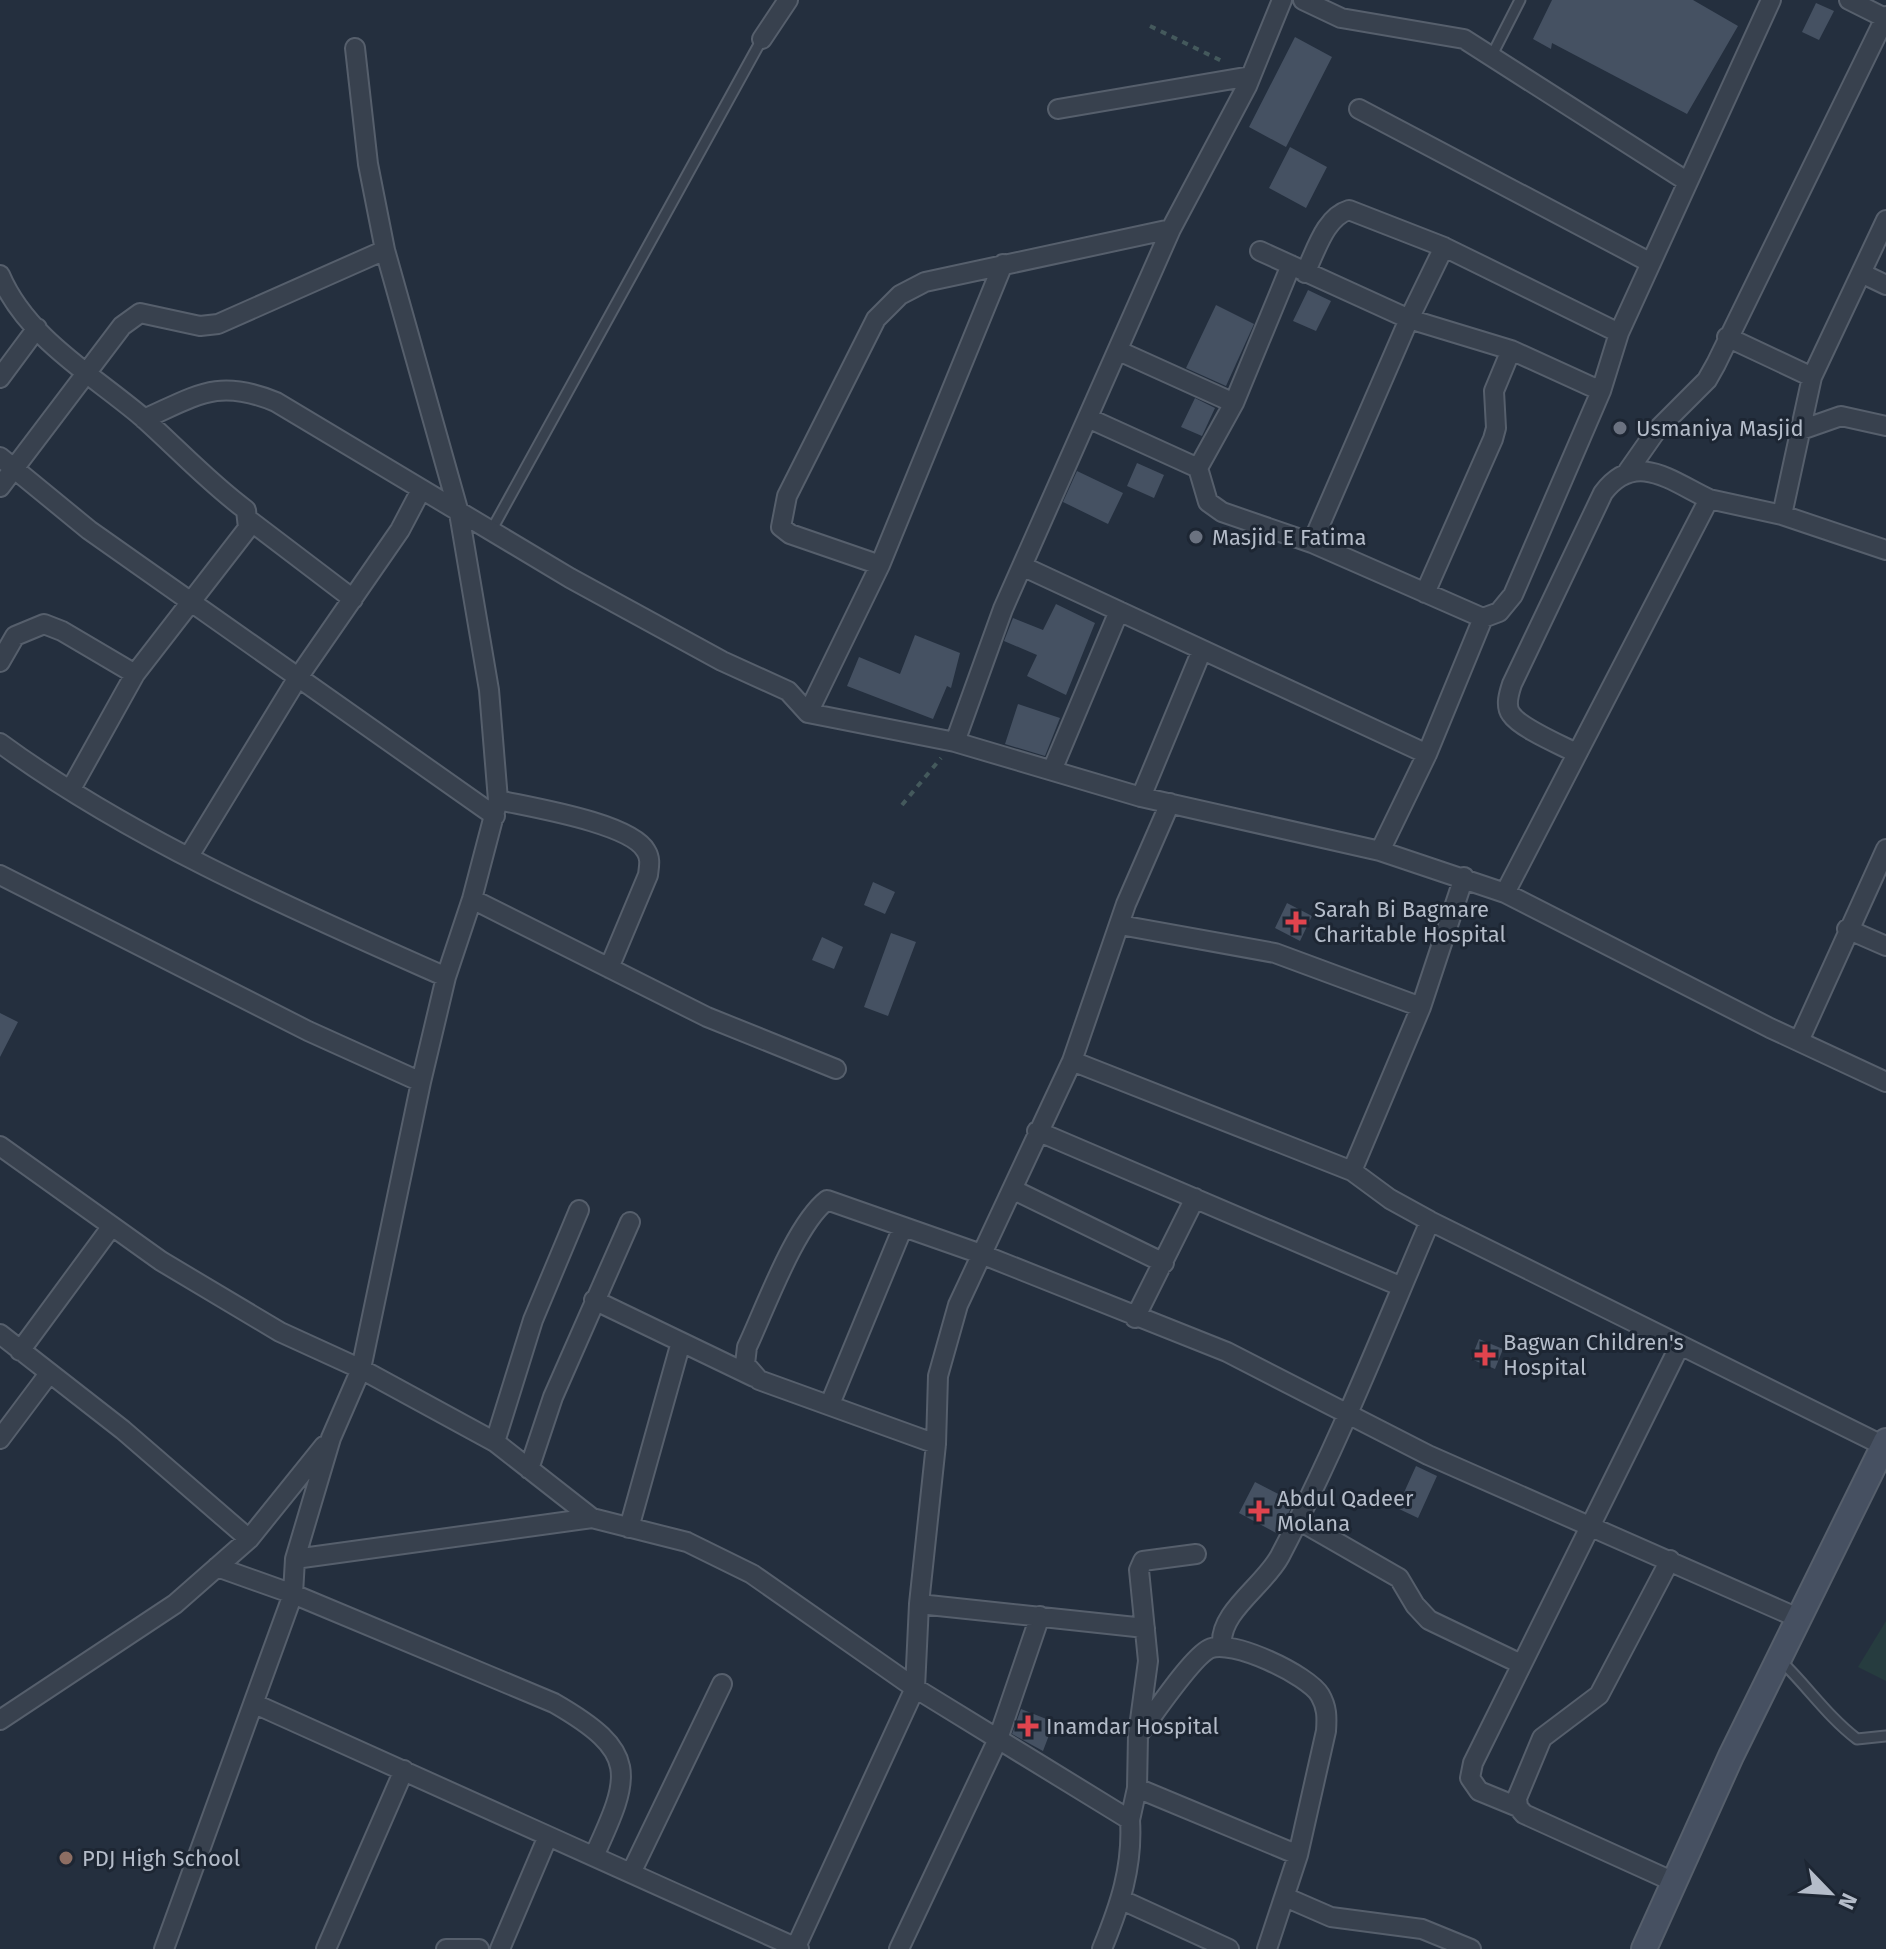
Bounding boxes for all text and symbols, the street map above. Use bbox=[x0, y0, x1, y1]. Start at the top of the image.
place label: Usmaniya Masjid bbox=[1636, 415, 1804, 442]
marker: Usmaniya Masjid bbox=[1611, 419, 1629, 437]
place label: Masjid E Fatima bbox=[1212, 524, 1367, 551]
marker: Masjid E Fatima bbox=[1187, 528, 1205, 546]
place label: Sarah Bi Bagmare Charitable Hospital bbox=[1314, 896, 1506, 948]
marker: Sarah Bi Bagmare Charitable Hospital bbox=[1285, 911, 1307, 933]
place label: Bagwan Children's Hospital bbox=[1503, 1329, 1684, 1381]
marker: Bagwan Children's Hospital bbox=[1474, 1344, 1496, 1366]
place label: Abdul Qadeer Molana bbox=[1277, 1485, 1414, 1537]
marker: Abdul Qadeer Molana bbox=[1248, 1500, 1270, 1522]
place label: Inamdar Hospital bbox=[1046, 1713, 1219, 1740]
marker: Inamdar Hospital bbox=[1017, 1715, 1039, 1737]
place label: PDJ High School bbox=[82, 1845, 240, 1872]
marker: PDJ High School bbox=[57, 1849, 75, 1867]
north arrow bbox=[1790, 1853, 1870, 1933]
text: N bbox=[1832, 1889, 1863, 1914]

